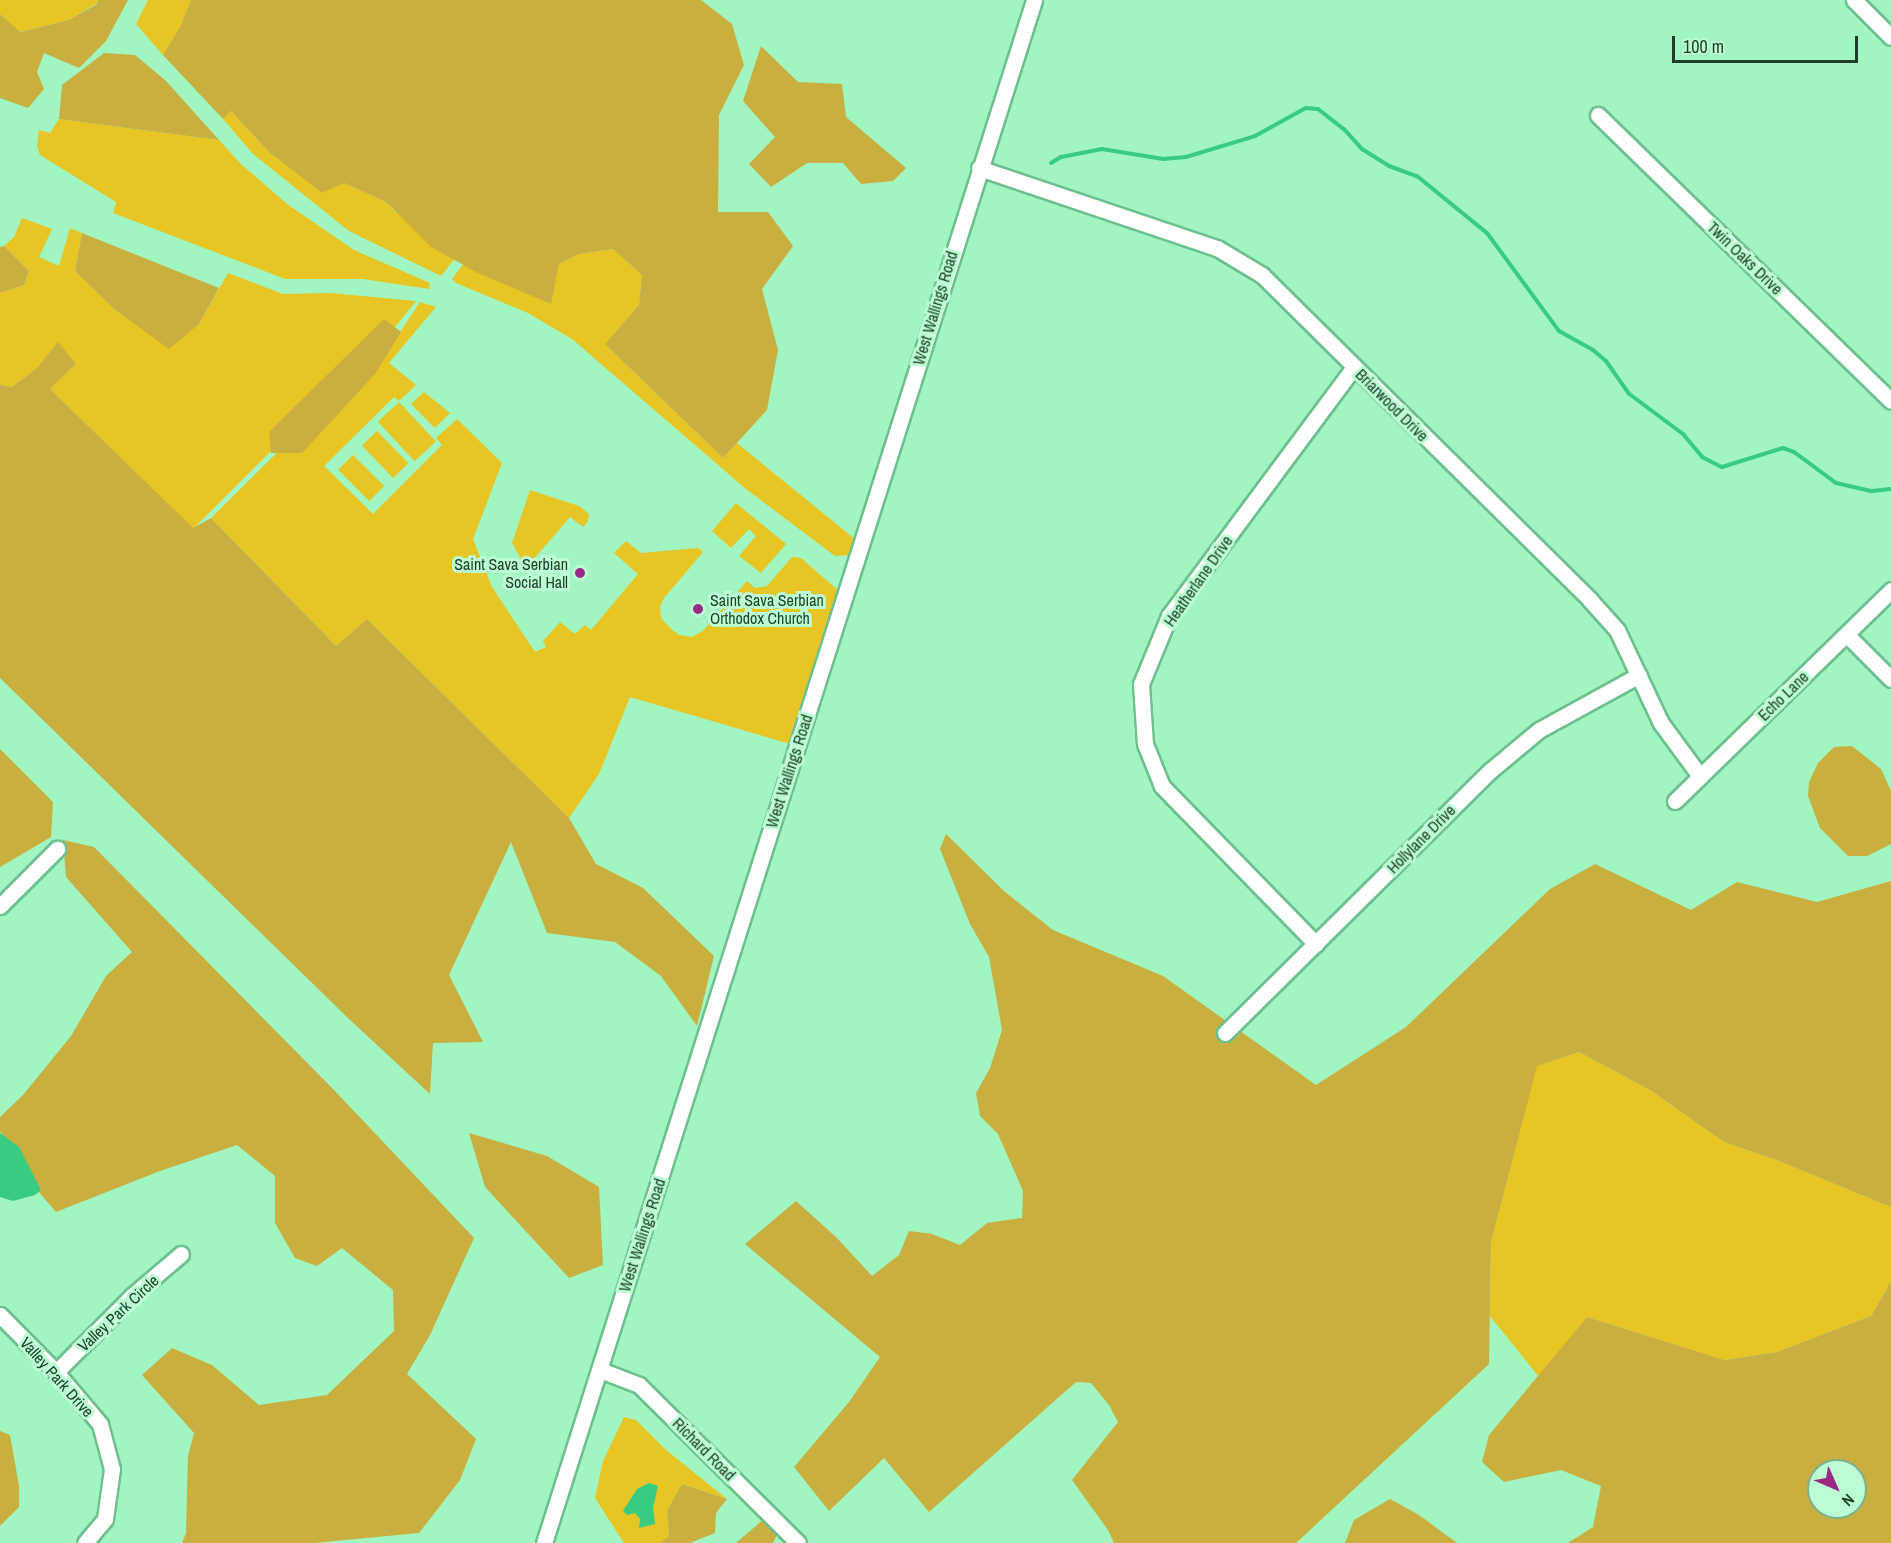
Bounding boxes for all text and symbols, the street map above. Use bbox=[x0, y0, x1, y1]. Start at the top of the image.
scale bar bbox=[1675, 24, 1861, 62]
text: 100 m bbox=[1683, 34, 1724, 59]
street label: Twin Oaks Drive bbox=[1703, 217, 1787, 299]
street label: West Wallings Road bbox=[909, 249, 961, 367]
street label: Briarwood Drive bbox=[1352, 365, 1432, 445]
street label: Heatherlane Drive bbox=[1160, 532, 1236, 630]
place label: Saint Sava Serbian Social Hall bbox=[454, 554, 568, 592]
marker: Saint Sava Serbian Social Hall bbox=[573, 566, 587, 580]
place label: Saint Sava Serbian Orthodox Church bbox=[710, 590, 824, 628]
marker: Saint Sava Serbian Orthodox Church bbox=[691, 602, 705, 616]
street label: Echo Lane bbox=[1754, 667, 1812, 725]
street label: West Wallings Road bbox=[762, 712, 816, 830]
street label: Hollylane Drive bbox=[1383, 801, 1459, 877]
street label: West Wallings Road bbox=[615, 1176, 669, 1294]
street label: Valley Park Circle bbox=[74, 1271, 162, 1355]
street label: Valley Park Drive bbox=[16, 1333, 98, 1421]
street label: Richard Road bbox=[669, 1414, 739, 1484]
north arrow bbox=[1807, 1459, 1867, 1519]
text: N bbox=[1837, 1489, 1859, 1511]

